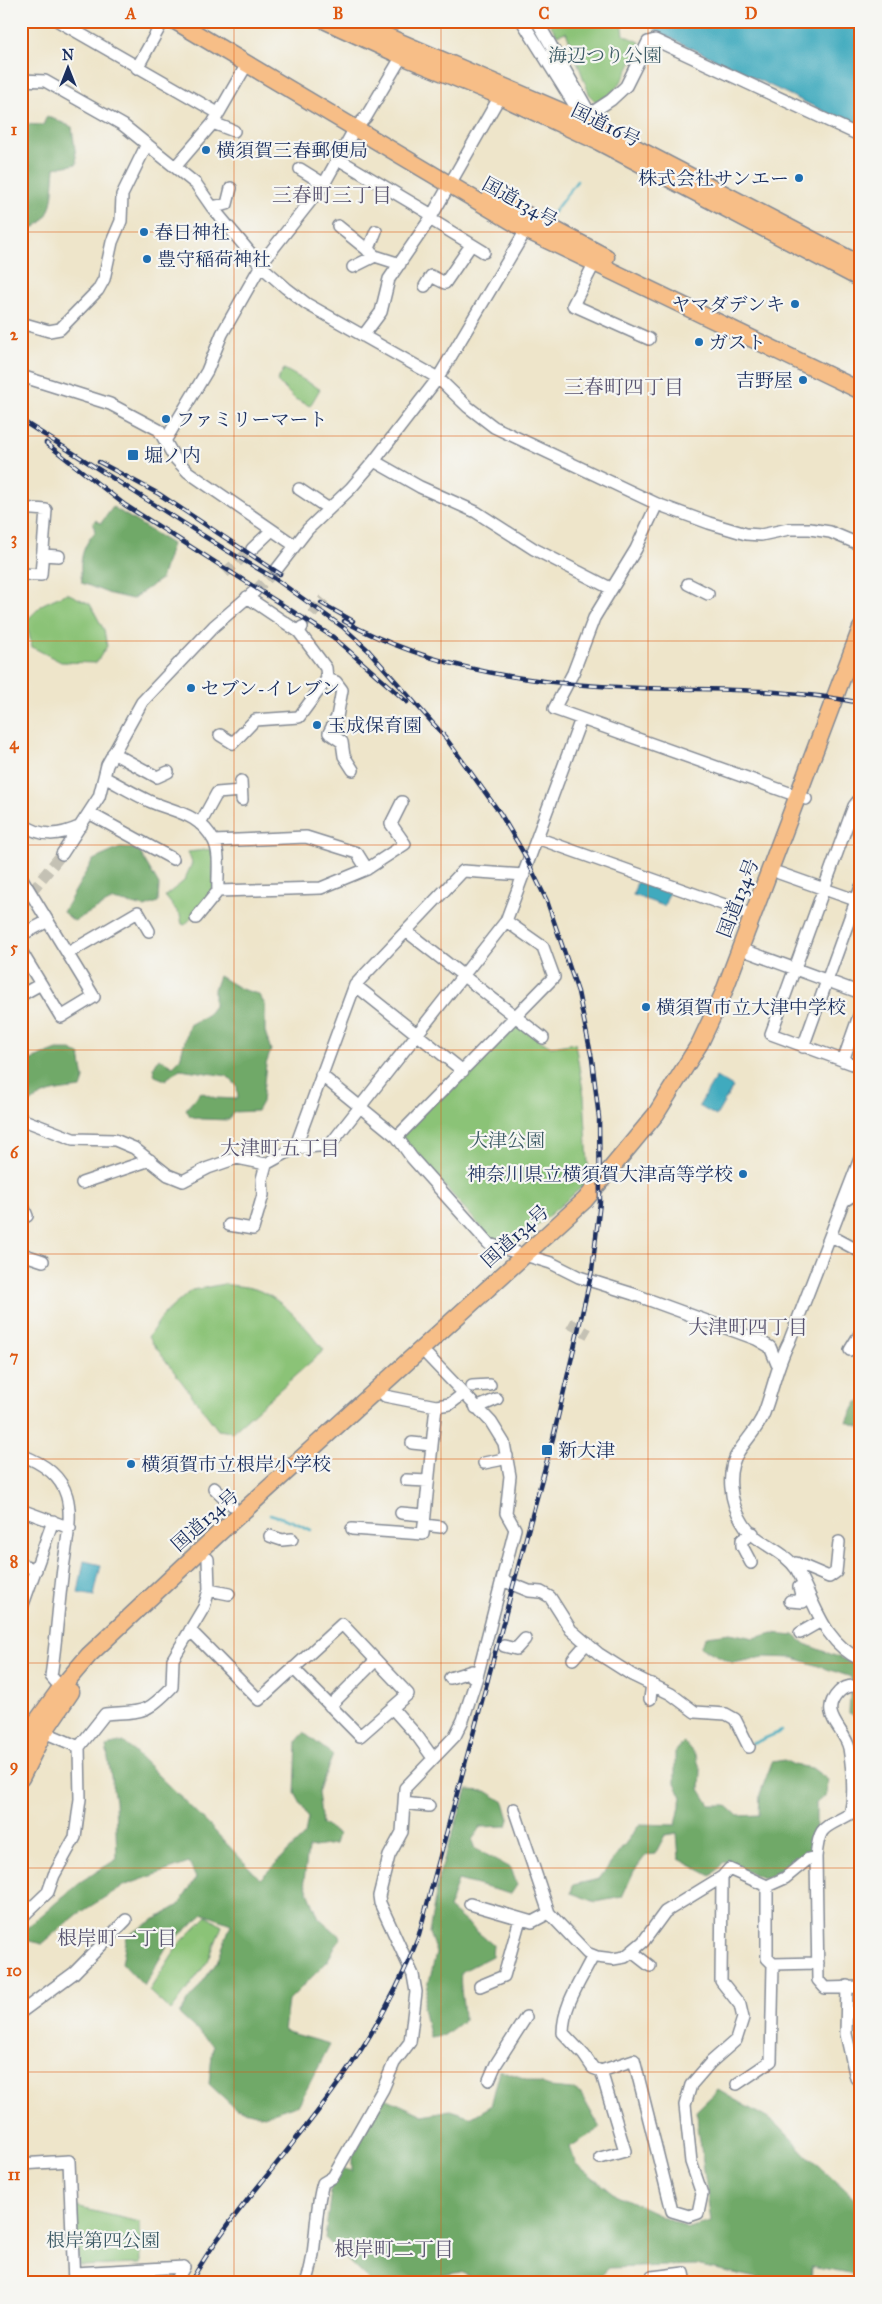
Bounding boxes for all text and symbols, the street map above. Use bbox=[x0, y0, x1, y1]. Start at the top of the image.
text: A bbox=[125, 4, 137, 23]
text: B bbox=[333, 4, 343, 23]
text: C bbox=[539, 4, 550, 23]
text: D bbox=[745, 4, 758, 23]
north arrow bbox=[42, 42, 92, 92]
park label: 海辺つり公園 bbox=[548, 44, 662, 67]
text: N bbox=[62, 47, 74, 64]
street label: 国道16号 bbox=[568, 98, 644, 152]
text: 1 bbox=[11, 120, 18, 139]
place label: 横須賀三春郵便局 bbox=[216, 139, 368, 162]
marker: 横須賀三春郵便局 bbox=[200, 144, 212, 156]
place label: 株式会社サンエー bbox=[638, 167, 789, 190]
street label: 国道134号 bbox=[478, 172, 562, 232]
marker: 株式会社サンエー bbox=[793, 172, 805, 184]
district label: 三春町三丁目 bbox=[272, 183, 392, 207]
place label: 春日神社 bbox=[154, 221, 230, 244]
marker: 春日神社 bbox=[138, 226, 150, 238]
place label: 豊守稲荷神社 bbox=[157, 248, 271, 271]
marker: 豊守稲荷神社 bbox=[141, 253, 153, 265]
place label: ヤマダデンキ bbox=[671, 293, 785, 316]
marker: ヤマダデンキ bbox=[789, 298, 801, 310]
text: 2 bbox=[10, 325, 19, 344]
place label: ガスト bbox=[709, 331, 766, 354]
marker: ガスト bbox=[693, 336, 705, 348]
place label: 吉野屋 bbox=[736, 369, 793, 392]
marker: 吉野屋 bbox=[797, 374, 809, 386]
district label: 三春町四丁目 bbox=[564, 375, 684, 399]
place label: ファミリーマート bbox=[176, 408, 328, 431]
marker: ファミリーマート bbox=[160, 413, 172, 425]
place label: 堀ノ内 bbox=[144, 444, 201, 467]
marker: 堀ノ内 bbox=[126, 448, 140, 462]
text: 3 bbox=[11, 529, 17, 549]
place label: セブン-イレブン bbox=[201, 677, 340, 700]
marker: セブン-イレブン bbox=[185, 682, 197, 694]
place label: 玉成保育園 bbox=[327, 714, 422, 737]
marker: 玉成保育園 bbox=[311, 719, 323, 731]
text: 4 bbox=[10, 734, 20, 754]
street label: 国道134号 bbox=[712, 855, 764, 941]
text: 5 bbox=[10, 938, 18, 957]
place label: 横須賀市立大津中学校 bbox=[656, 996, 846, 1019]
marker: 横須賀市立大津中学校 bbox=[640, 1001, 652, 1013]
park label: 大津公園 bbox=[469, 1129, 545, 1152]
district label: 大津町五丁目 bbox=[220, 1136, 340, 1160]
text: 6 bbox=[10, 1143, 19, 1162]
place label: 神奈川県立横須賀大津高等学校 bbox=[467, 1163, 733, 1186]
marker: 神奈川県立横須賀大津高等学校 bbox=[737, 1168, 749, 1180]
street label: 国道134号 bbox=[477, 1200, 553, 1272]
district label: 大津町四丁目 bbox=[688, 1315, 808, 1339]
text: 7 bbox=[10, 1347, 19, 1366]
place label: 新大津 bbox=[558, 1439, 615, 1462]
marker: 新大津 bbox=[540, 1443, 554, 1457]
place label: 横須賀市立根岸小学校 bbox=[141, 1453, 331, 1476]
marker: 横須賀市立根岸小学校 bbox=[125, 1458, 137, 1470]
street label: 国道134号 bbox=[167, 1484, 243, 1556]
text: 8 bbox=[10, 1552, 18, 1571]
text: 9 bbox=[10, 1756, 18, 1776]
district label: 根岸町一丁目 bbox=[57, 1926, 177, 1950]
text: 10 bbox=[6, 1961, 22, 1980]
text: 11 bbox=[8, 2165, 21, 2184]
park label: 根岸第四公園 bbox=[46, 2229, 160, 2252]
district label: 根岸町二丁目 bbox=[334, 2237, 454, 2261]

